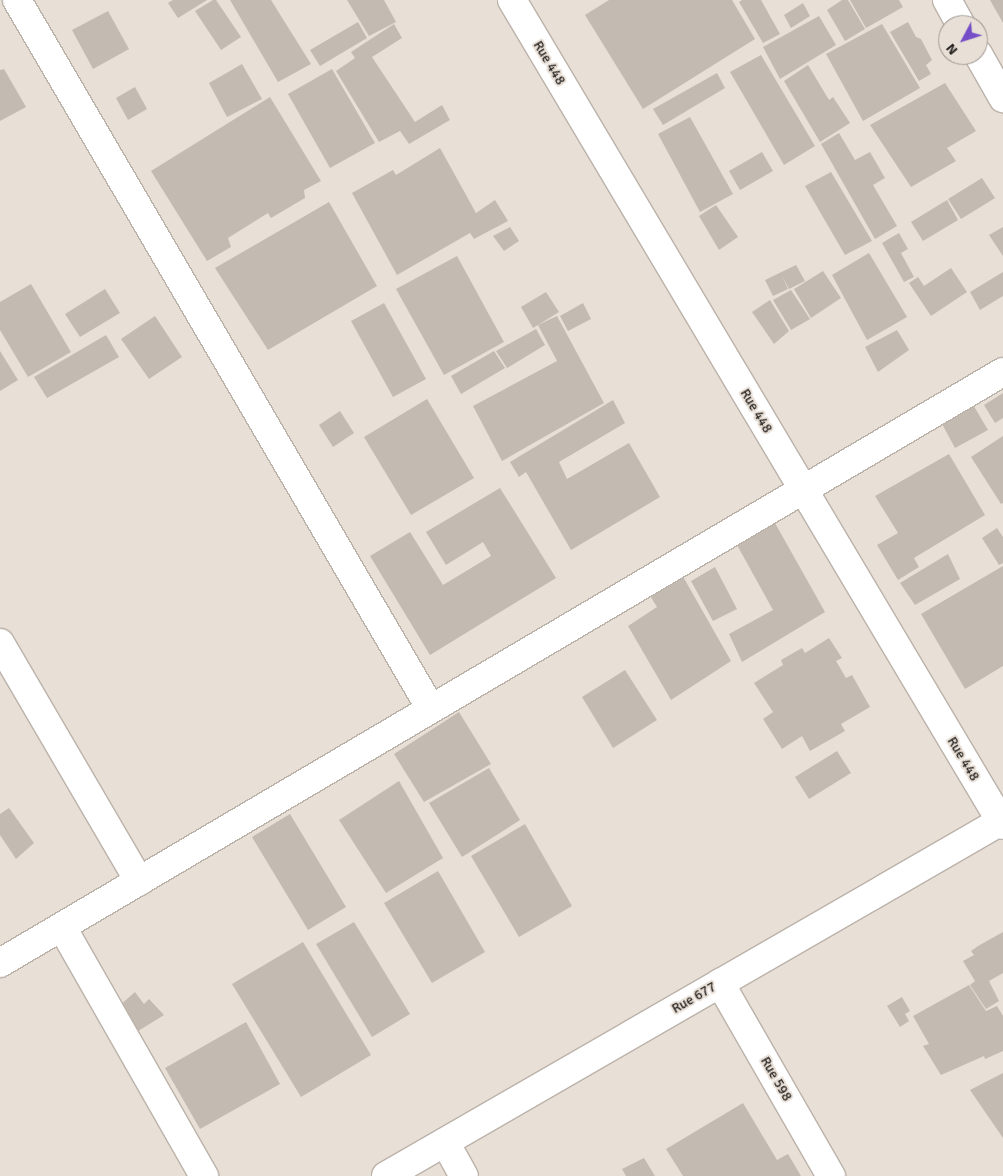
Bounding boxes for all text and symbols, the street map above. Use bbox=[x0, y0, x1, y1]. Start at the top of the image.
north arrow bbox=[938, 15, 988, 65]
street label: Rue 448 bbox=[529, 38, 569, 88]
text: N bbox=[942, 40, 962, 59]
street label: Rue 448 bbox=[736, 386, 776, 436]
street label: Rue 448 bbox=[943, 734, 983, 784]
street label: Rue 677 bbox=[669, 979, 719, 1017]
street label: Rue 598 bbox=[757, 1054, 795, 1104]

